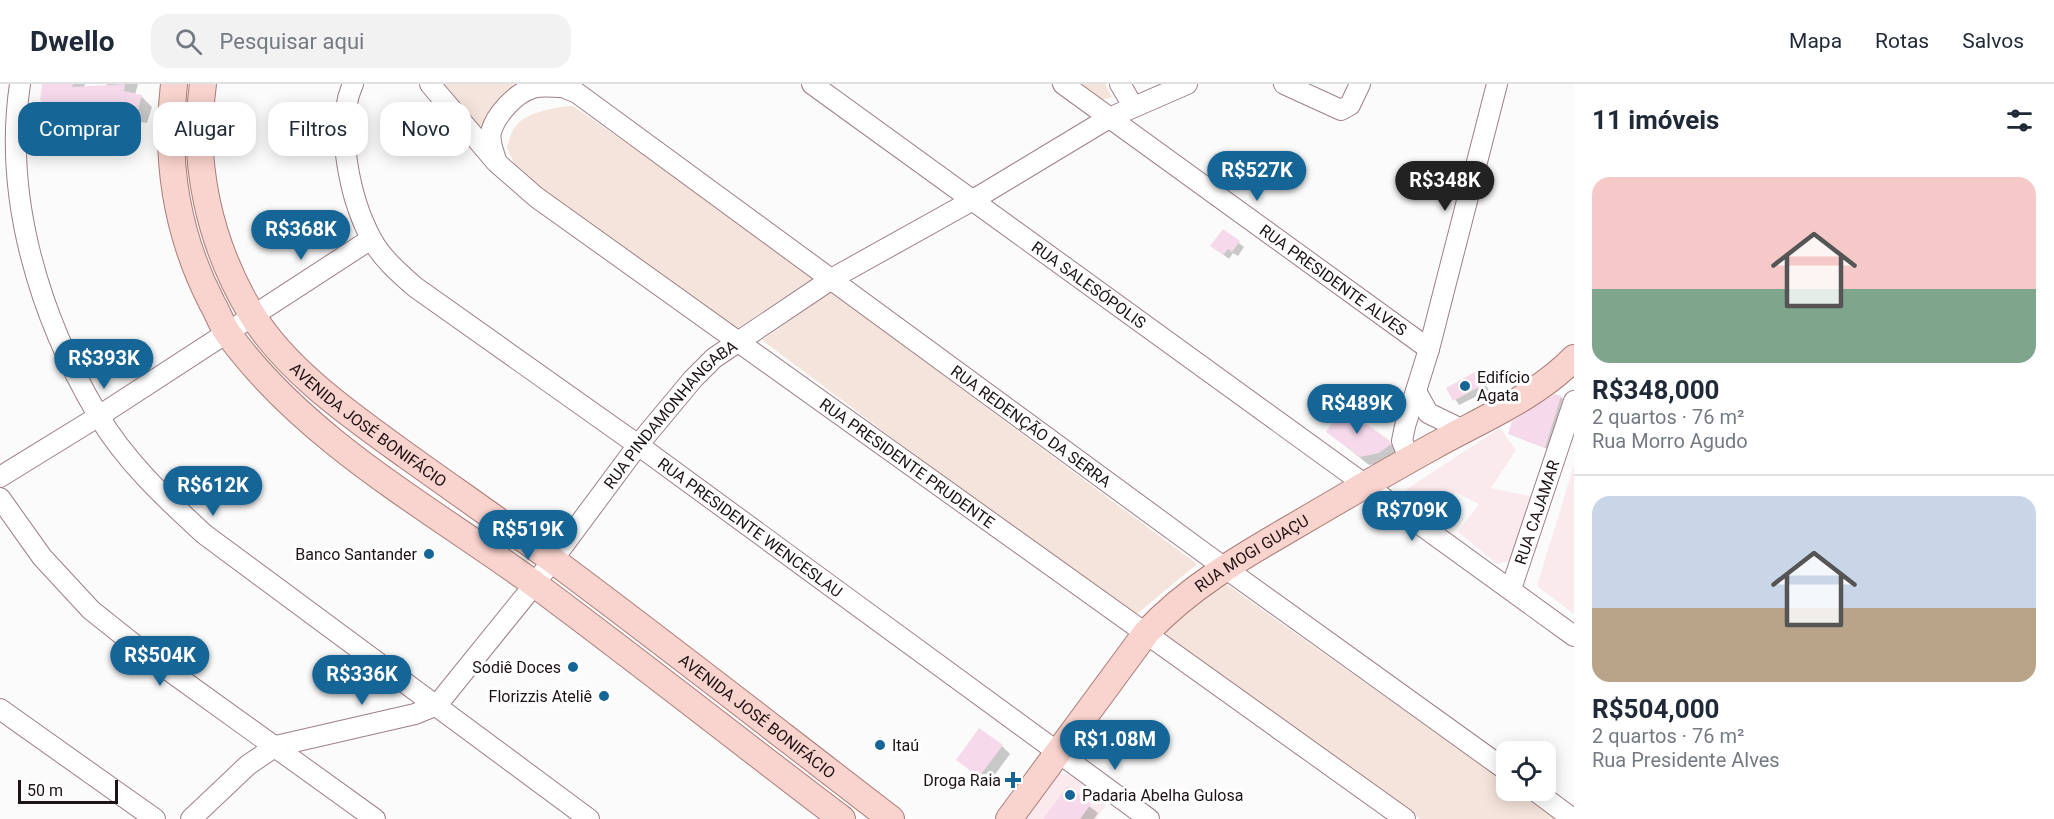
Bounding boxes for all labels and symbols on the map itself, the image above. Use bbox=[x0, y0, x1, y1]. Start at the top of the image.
pin: R$527K bbox=[1208, 151, 1306, 202]
pin: R$348K bbox=[1396, 161, 1494, 212]
pin: R$368K bbox=[252, 210, 350, 261]
street label: RUA PRESIDENTE ALVES bbox=[1256, 221, 1411, 340]
street label: RUA SALESÓPOLIS bbox=[1028, 237, 1149, 333]
street label: RUA PINDAMONHANGABA bbox=[600, 336, 741, 493]
pin: R$393K bbox=[55, 339, 153, 390]
street label: AVENIDA JOSÉ BONIFÁCIO bbox=[286, 359, 450, 491]
street label: RUA REDENÇÃO DA SERRA bbox=[947, 361, 1115, 492]
place label: Edifício Agata bbox=[1477, 368, 1530, 405]
marker: Edifício Agata bbox=[1458, 379, 1472, 393]
pin: R$489K bbox=[1308, 384, 1406, 435]
street label: RUA PRESIDENTE PRUDENTE bbox=[816, 394, 998, 532]
street label: RUA PRESIDENTE WENCESLAU bbox=[654, 454, 846, 601]
street label: RUA CAJAMAR bbox=[1511, 458, 1564, 567]
pin: R$612K bbox=[164, 466, 262, 517]
pin: R$709K bbox=[1363, 491, 1461, 542]
pin: R$519K bbox=[479, 510, 577, 561]
street label: RUA MOGI GUAÇU bbox=[1191, 511, 1312, 596]
place label: Banco Santander bbox=[295, 545, 418, 564]
marker: Banco Santander bbox=[422, 547, 436, 561]
pin: R$504K bbox=[111, 636, 209, 687]
street label: AVENIDA JOSÉ BONIFÁCIO bbox=[675, 650, 839, 783]
pin: R$336K bbox=[313, 655, 411, 706]
place label: Sodiê Doces bbox=[472, 658, 561, 677]
marker: Sodiê Doces bbox=[566, 660, 580, 674]
place label: Florizzis Ateliê bbox=[489, 687, 592, 706]
marker: Florizzis Ateliê bbox=[597, 689, 611, 703]
pin: R$1.08M bbox=[1060, 720, 1170, 771]
place label: Itaú bbox=[892, 736, 919, 755]
marker: Itaú bbox=[873, 738, 887, 752]
place label: Droga Raia bbox=[923, 771, 1001, 790]
marker: Droga Raia bbox=[1006, 773, 1020, 787]
scale bar bbox=[18, 777, 118, 804]
place label: Padaria Abelha Gulosa bbox=[1082, 786, 1243, 805]
marker: Padaria Abelha Gulosa bbox=[1063, 788, 1077, 802]

